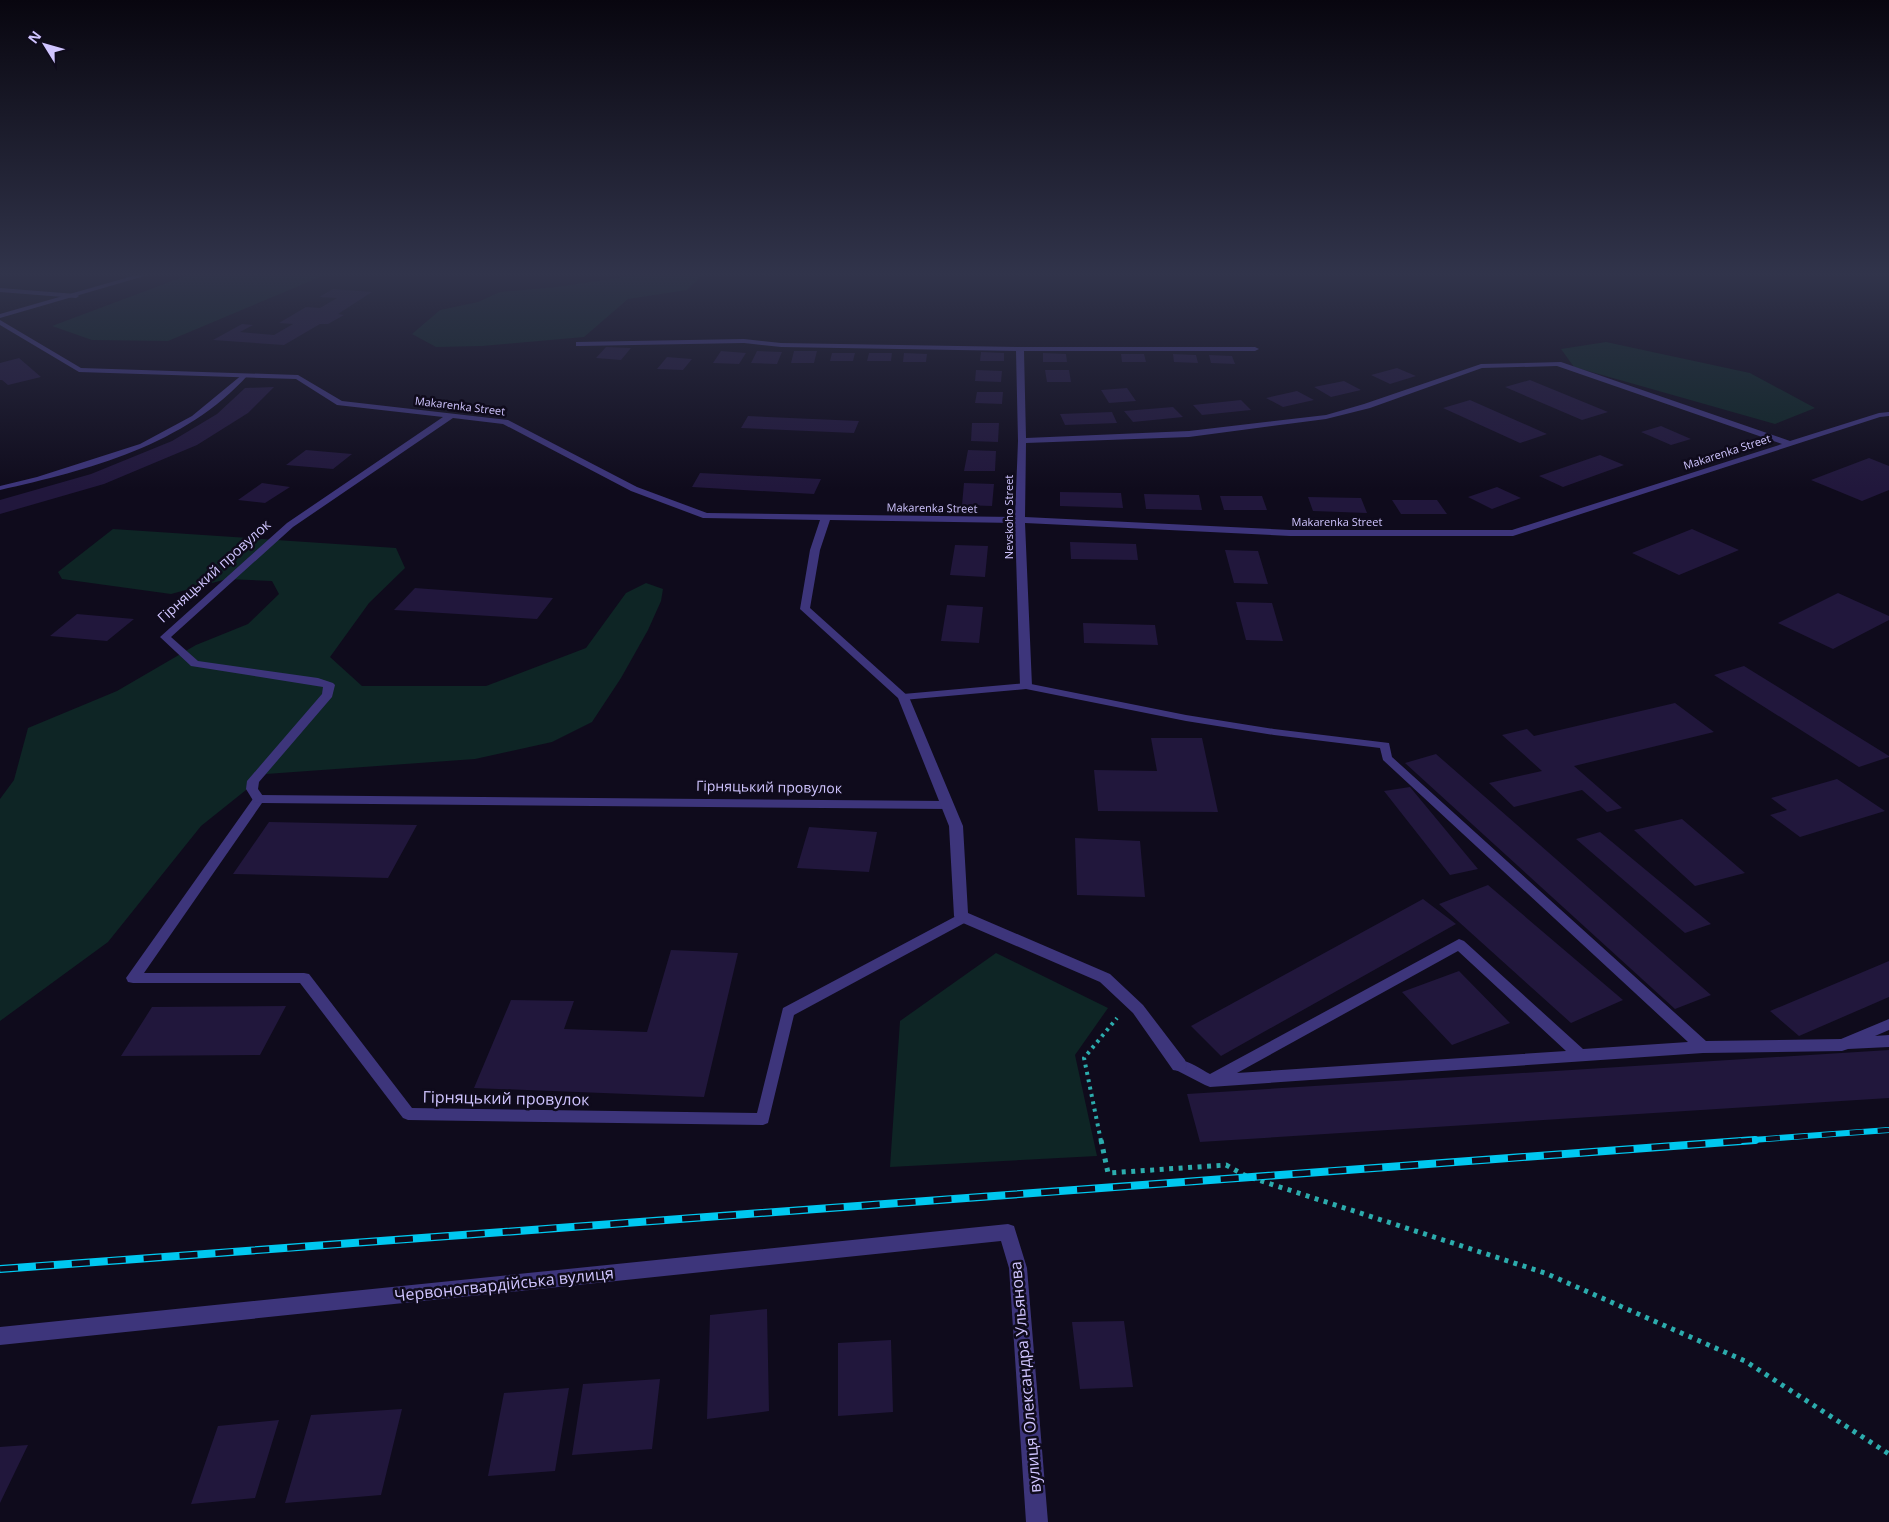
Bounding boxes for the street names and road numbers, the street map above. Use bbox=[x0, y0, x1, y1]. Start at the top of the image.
street label: Makarenka Street bbox=[414, 393, 506, 418]
street label: Makarenka Street bbox=[1681, 430, 1772, 473]
street label: Nevskoho Street bbox=[1001, 475, 1016, 559]
street label: Makarenka Street bbox=[886, 499, 978, 516]
street label: Гірняцький провулок bbox=[153, 514, 275, 627]
street label: Makarenka Street bbox=[1292, 514, 1382, 529]
street label: Гірняцький провулок bbox=[696, 776, 843, 797]
street label: Гірняцький провулок bbox=[422, 1086, 590, 1110]
street label: вулиця Олександра Ульянова bbox=[1004, 1260, 1046, 1494]
street label: Червоногвардійська вулиця bbox=[393, 1262, 615, 1306]

